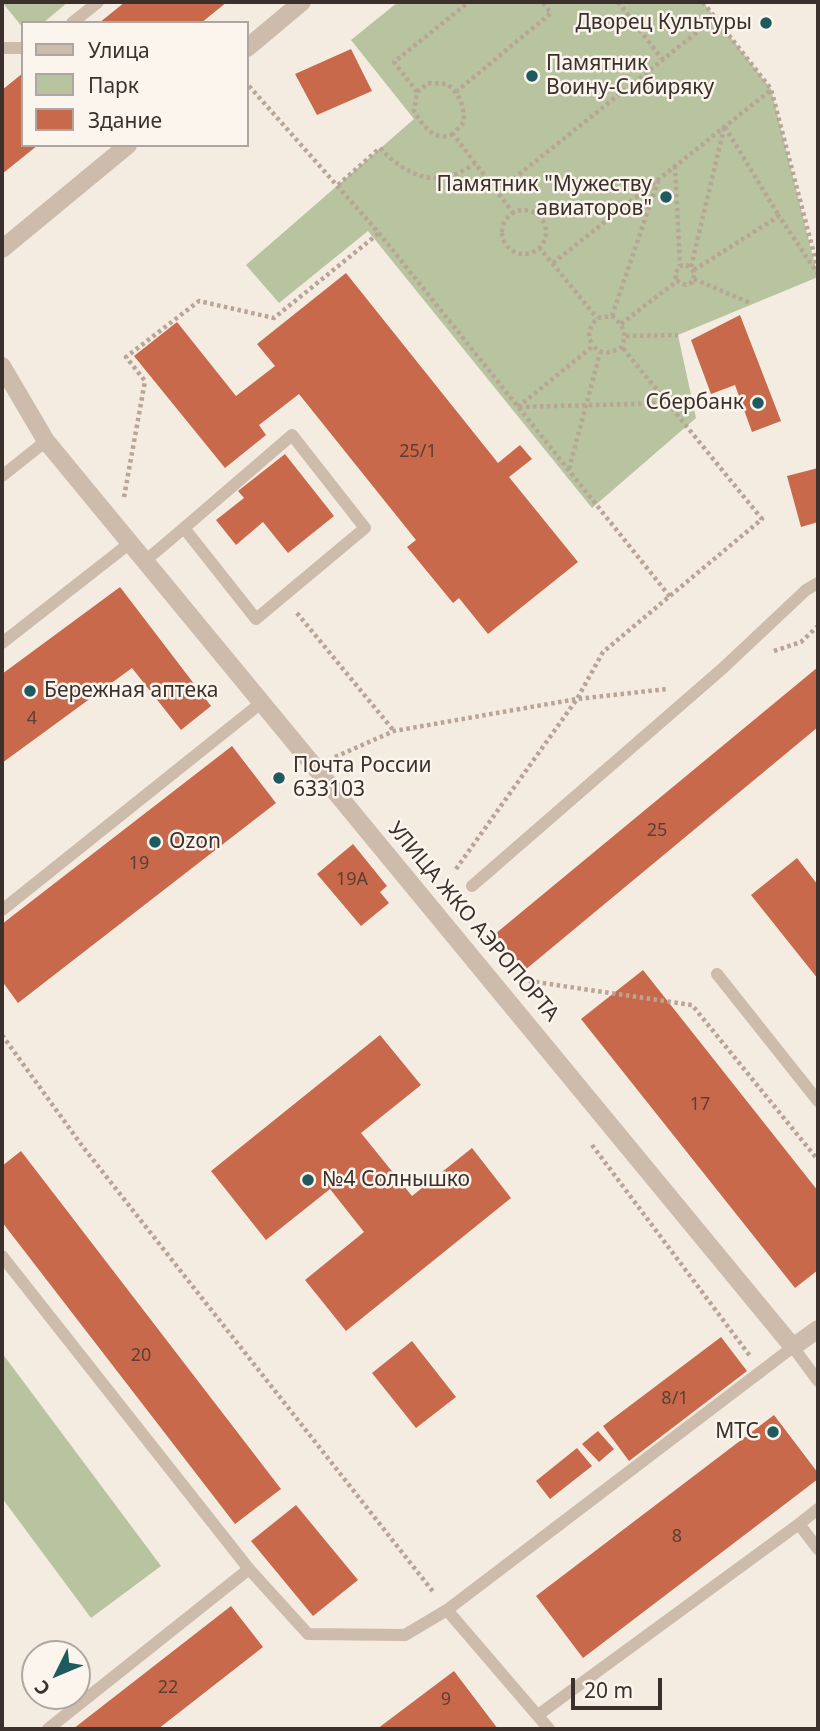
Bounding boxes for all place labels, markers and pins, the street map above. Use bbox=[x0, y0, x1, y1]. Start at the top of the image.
place label: Дворец Культуры bbox=[575, 10, 752, 36]
marker: Дворец Культуры bbox=[758, 15, 774, 31]
place label: Памятник Воину-Сибиряку bbox=[546, 51, 714, 101]
marker: Памятник Воину-Сибиряку bbox=[524, 68, 540, 84]
place label: Памятник "Мужеству авиаторов" bbox=[437, 172, 652, 222]
marker: Памятник "Мужеству авиаторов" bbox=[658, 189, 674, 205]
place label: Сбербанк bbox=[645, 390, 744, 416]
marker: Сбербанк bbox=[750, 395, 766, 411]
place label: Бережная аптека bbox=[44, 678, 218, 704]
marker: Бережная аптека bbox=[22, 683, 38, 699]
place label: Почта России 633103 bbox=[293, 753, 431, 803]
marker: Почта России 633103 bbox=[271, 770, 287, 786]
place label: Ozon bbox=[169, 829, 221, 855]
marker: Ozon bbox=[147, 834, 163, 850]
place label: №4 Солнышко bbox=[322, 1167, 470, 1193]
marker: №4 Солнышко bbox=[300, 1172, 316, 1188]
place label: МТС bbox=[715, 1419, 759, 1445]
marker: МТС bbox=[765, 1424, 781, 1440]

